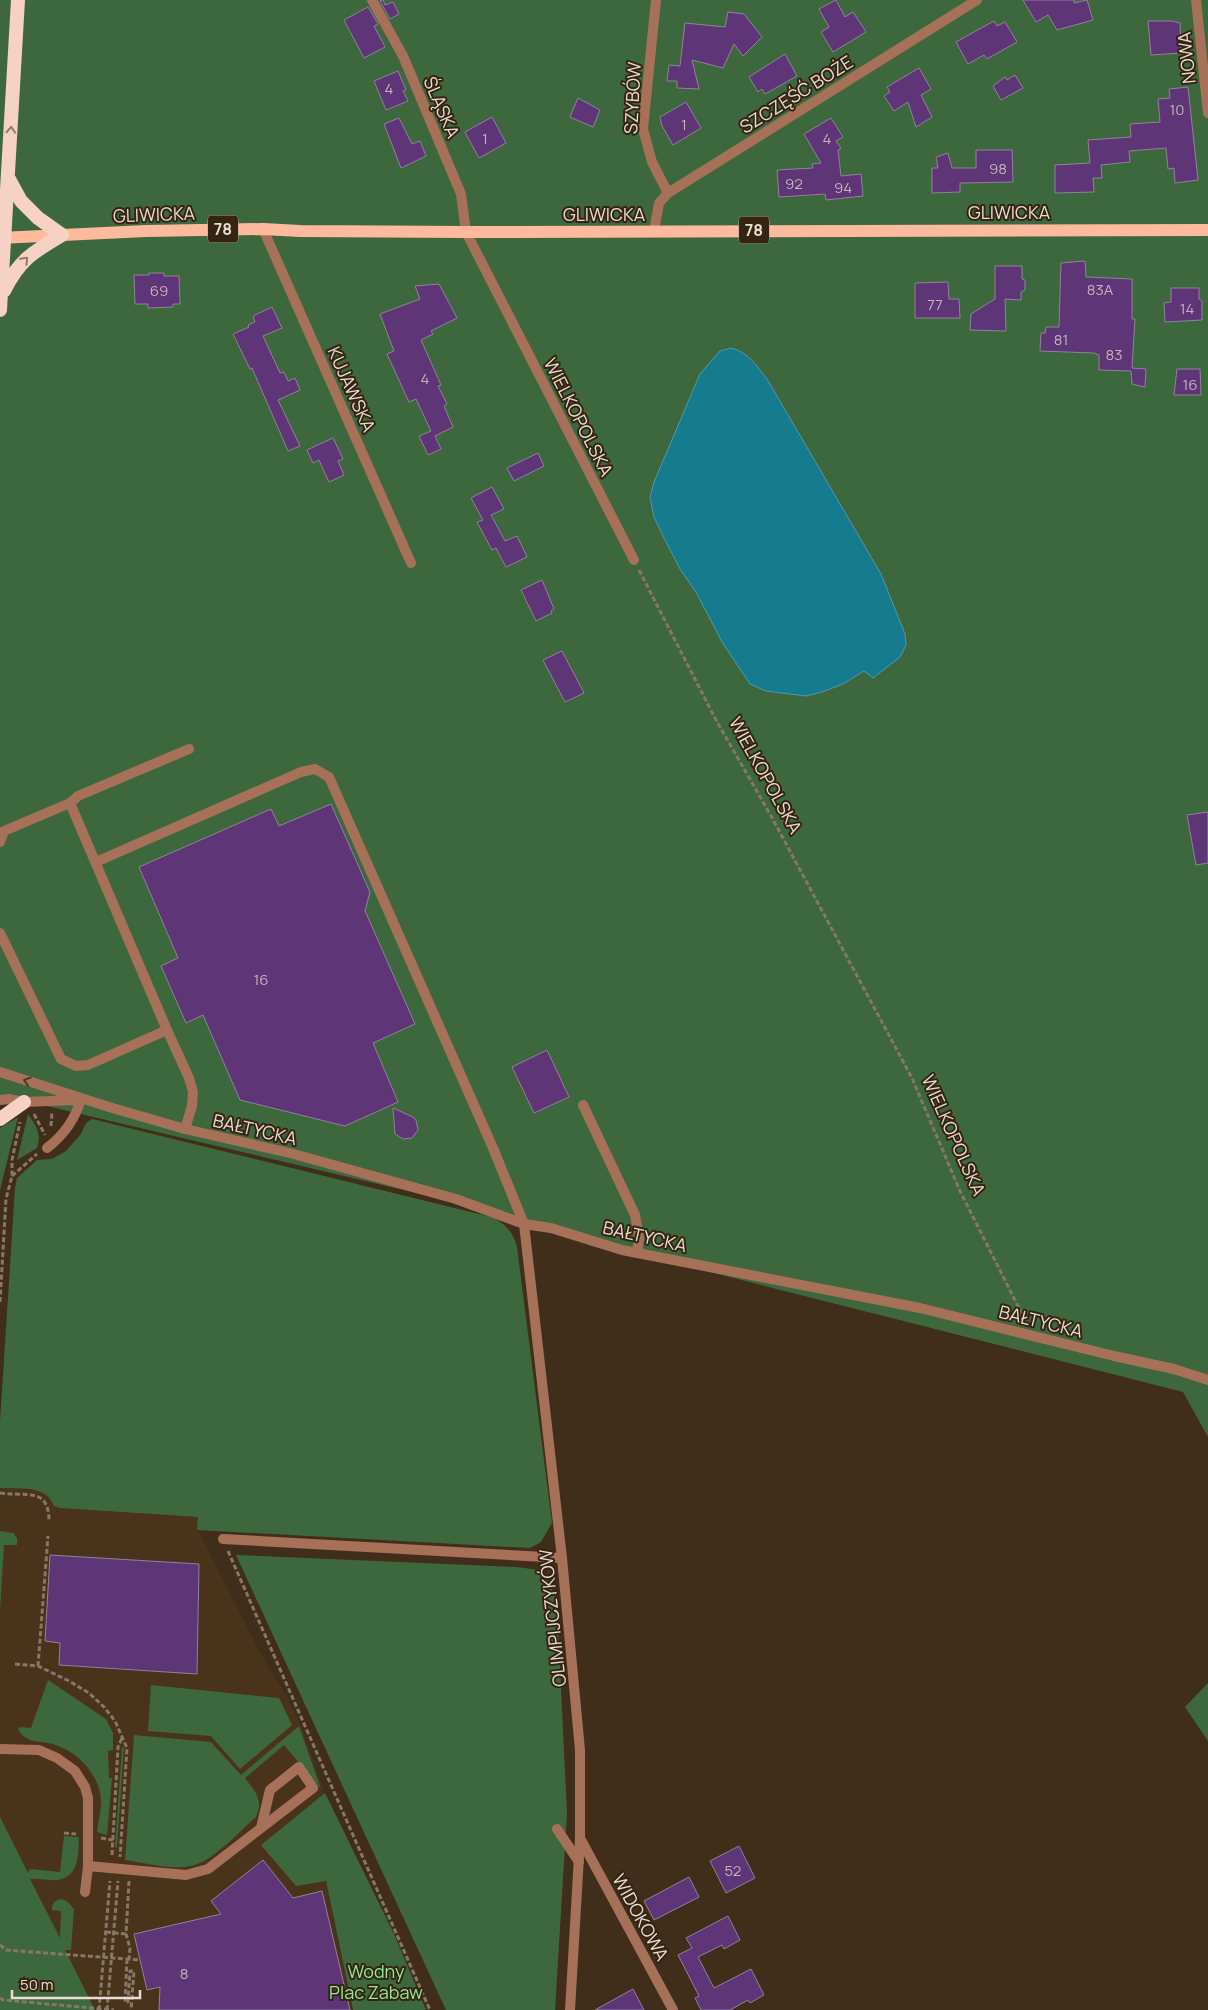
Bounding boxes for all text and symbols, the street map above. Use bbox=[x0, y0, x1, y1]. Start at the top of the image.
street label: NOWA bbox=[1171, 30, 1201, 85]
street label: SZCZĘŚĆ BOŻE bbox=[735, 50, 857, 138]
street label: SZYBÓW bbox=[618, 61, 646, 135]
street label: ŚLĄSKA bbox=[418, 73, 466, 142]
house number: 4 bbox=[385, 78, 394, 99]
house number: 10 bbox=[1170, 99, 1185, 120]
house number: 1 bbox=[681, 114, 687, 135]
one-way arrow bbox=[6, 126, 17, 134]
house number: 1 bbox=[482, 128, 488, 149]
house number: 4 bbox=[823, 128, 832, 149]
house number: 98 bbox=[989, 158, 1007, 179]
house number: 92 bbox=[785, 173, 803, 194]
house number: 94 bbox=[834, 177, 852, 198]
street label: GLIWICKA bbox=[968, 200, 1051, 224]
street label: GLIWICKA bbox=[113, 201, 196, 227]
street label: GLIWICKA bbox=[563, 202, 646, 226]
road number: 78 bbox=[208, 215, 238, 242]
road number: 78 bbox=[739, 216, 769, 244]
one-way arrow bbox=[19, 257, 28, 266]
house number: 83A bbox=[1087, 279, 1114, 300]
house number: 69 bbox=[150, 280, 168, 301]
house number: 77 bbox=[927, 294, 943, 315]
house number: 14 bbox=[1180, 298, 1194, 319]
house number: 81 bbox=[1054, 329, 1068, 350]
street label: KUJAWSKA bbox=[323, 343, 382, 436]
house number: 83 bbox=[1105, 344, 1123, 365]
street label: WIELKOPOLSKA bbox=[539, 354, 619, 481]
house number: 4 bbox=[421, 368, 430, 389]
house number: 16 bbox=[1182, 374, 1198, 395]
street label: WIELKOPOLSKA bbox=[724, 712, 808, 838]
house number: 16 bbox=[253, 969, 269, 990]
street label: WIELKOPOLSKA bbox=[917, 1071, 992, 1200]
one-way arrow bbox=[23, 1077, 32, 1087]
street label: BAŁTYCKA bbox=[211, 1108, 300, 1150]
street label: BAŁTYCKA bbox=[601, 1215, 690, 1257]
street label: BAŁTYCKA bbox=[997, 1299, 1086, 1343]
street label: OLIMPIJCZYKÓW bbox=[533, 1548, 571, 1688]
house number: 52 bbox=[725, 1860, 741, 1881]
street label: WIDOKOWA bbox=[607, 1869, 675, 1965]
park label: Wodny Plac Zabaw bbox=[329, 1959, 423, 2004]
house number: 8 bbox=[180, 1963, 188, 1984]
scale bar bbox=[12, 1968, 140, 2000]
text: 50 m bbox=[20, 1974, 54, 1995]

